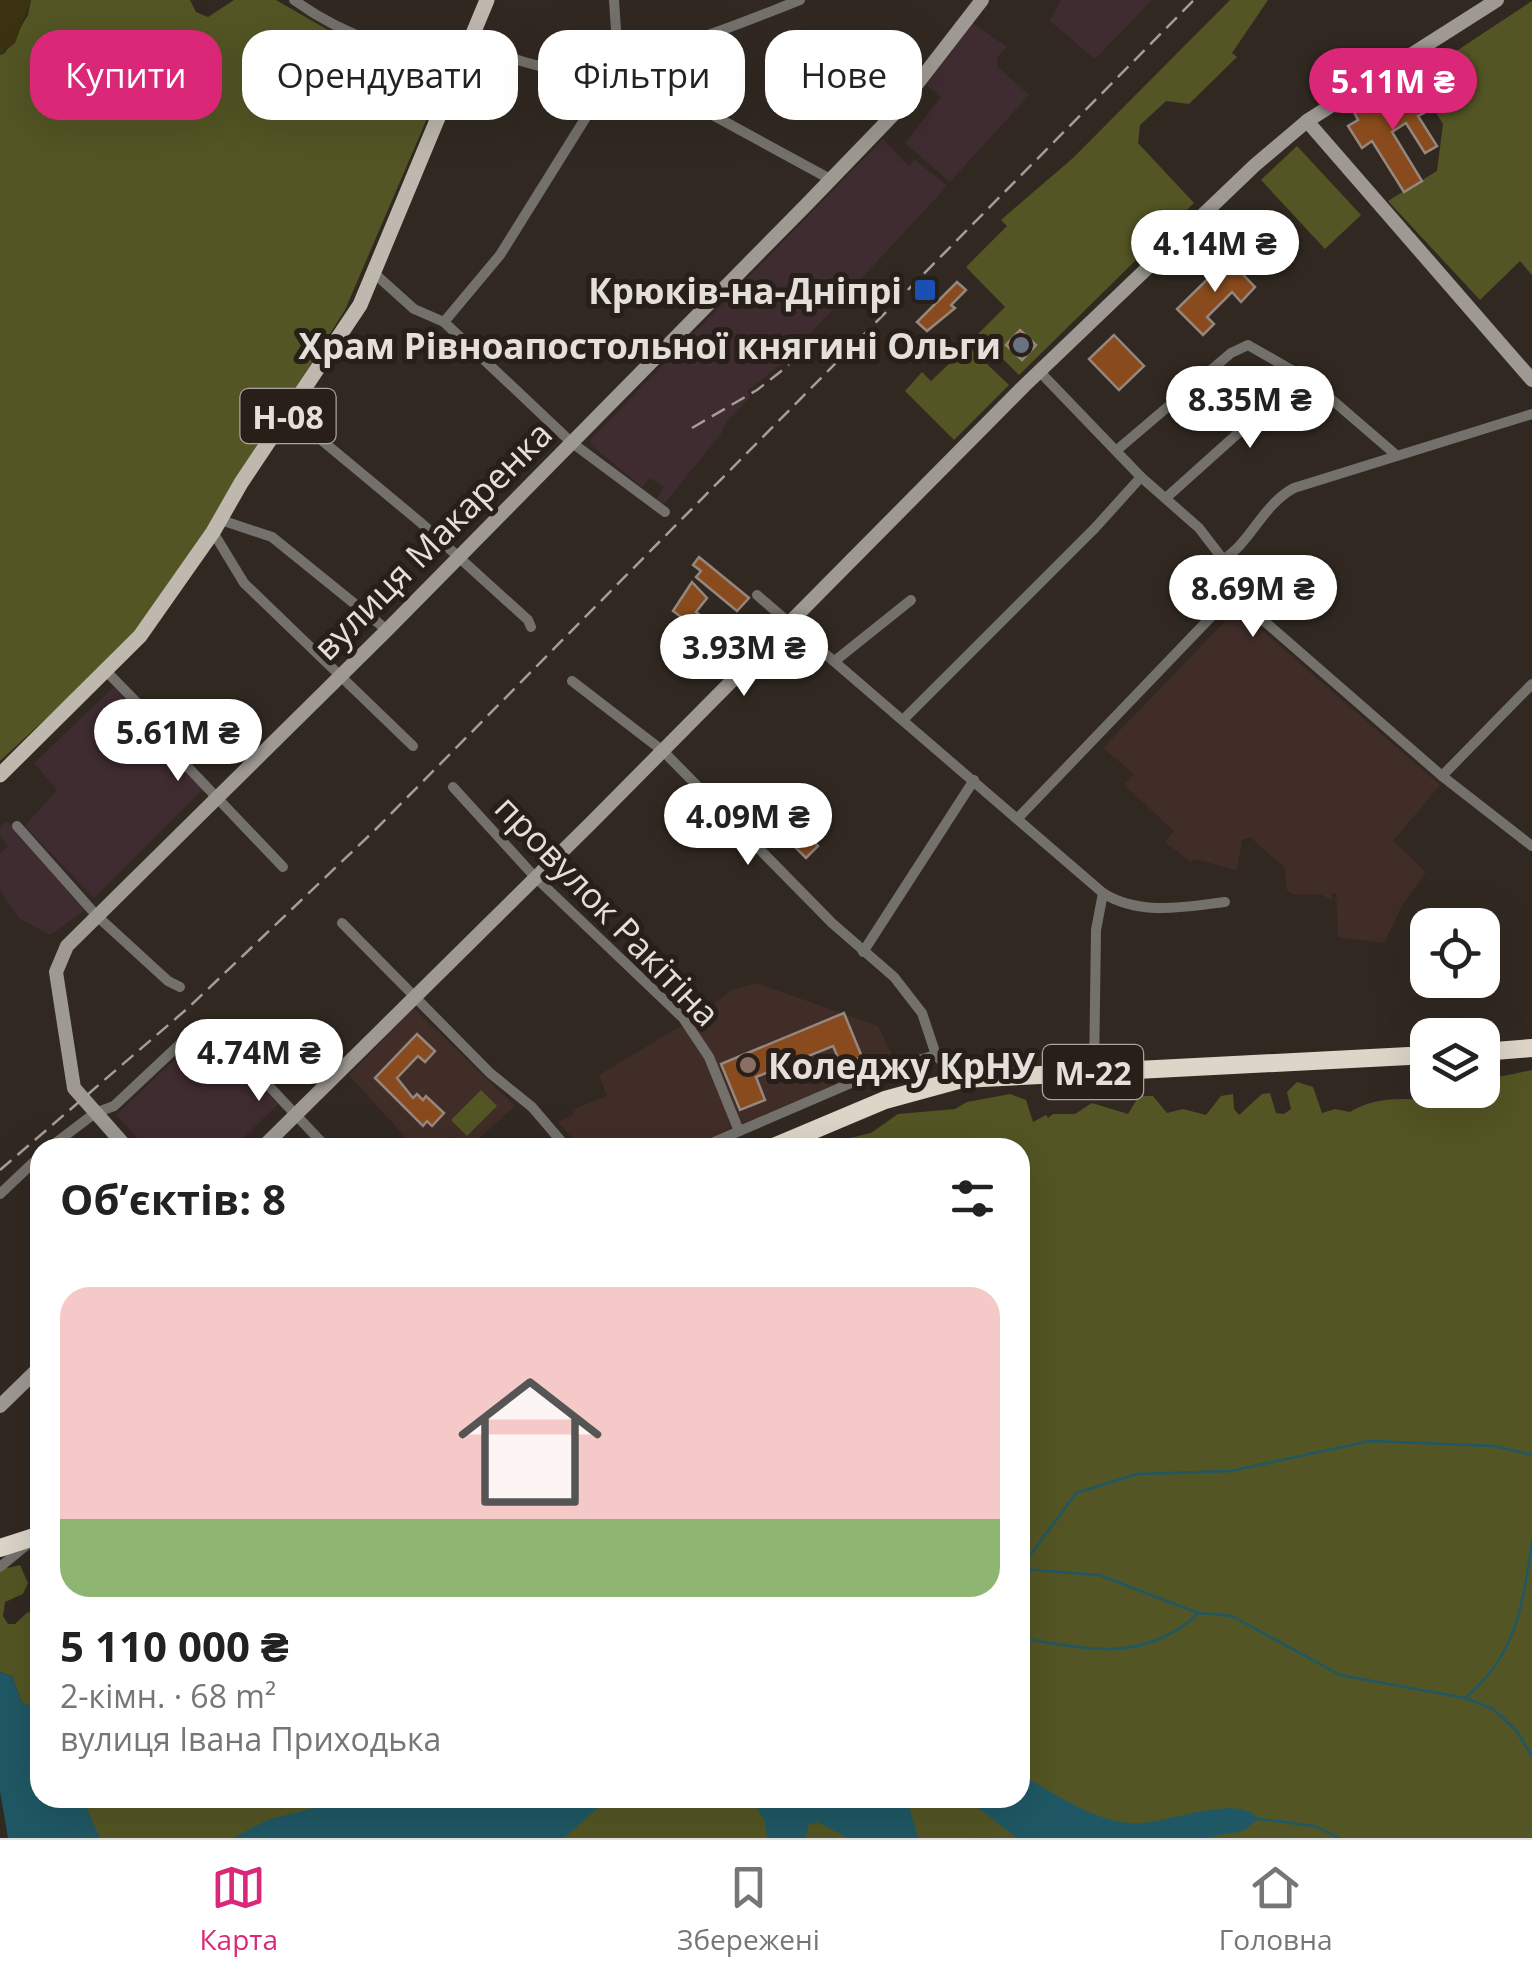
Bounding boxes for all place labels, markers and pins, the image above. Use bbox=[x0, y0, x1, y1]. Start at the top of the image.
pin: 5.11M ₴ bbox=[1301, 48, 1485, 133]
pin: 4.14M ₴ bbox=[1123, 210, 1307, 295]
place label: Крюків-на-Дніпрі bbox=[588, 267, 902, 314]
marker: Крюків-на-Дніпрі bbox=[912, 277, 938, 303]
place label: Храм Рівноапостольної княгині Ольги bbox=[299, 322, 1001, 369]
marker: Храм Рівноапостольної княгині Ольги bbox=[1010, 334, 1032, 356]
pin: 8.35M ₴ bbox=[1158, 366, 1342, 451]
pin: 8.69M ₴ bbox=[1161, 555, 1345, 640]
pin: 3.93M ₴ bbox=[652, 614, 836, 699]
pin: 5.61M ₴ bbox=[86, 699, 270, 784]
pin: 4.09M ₴ bbox=[656, 783, 840, 868]
pin: 4.74M ₴ bbox=[167, 1019, 351, 1104]
place label: Коледжу КрНУ bbox=[768, 1042, 1036, 1089]
marker: Коледжу КрНУ bbox=[737, 1054, 759, 1076]

